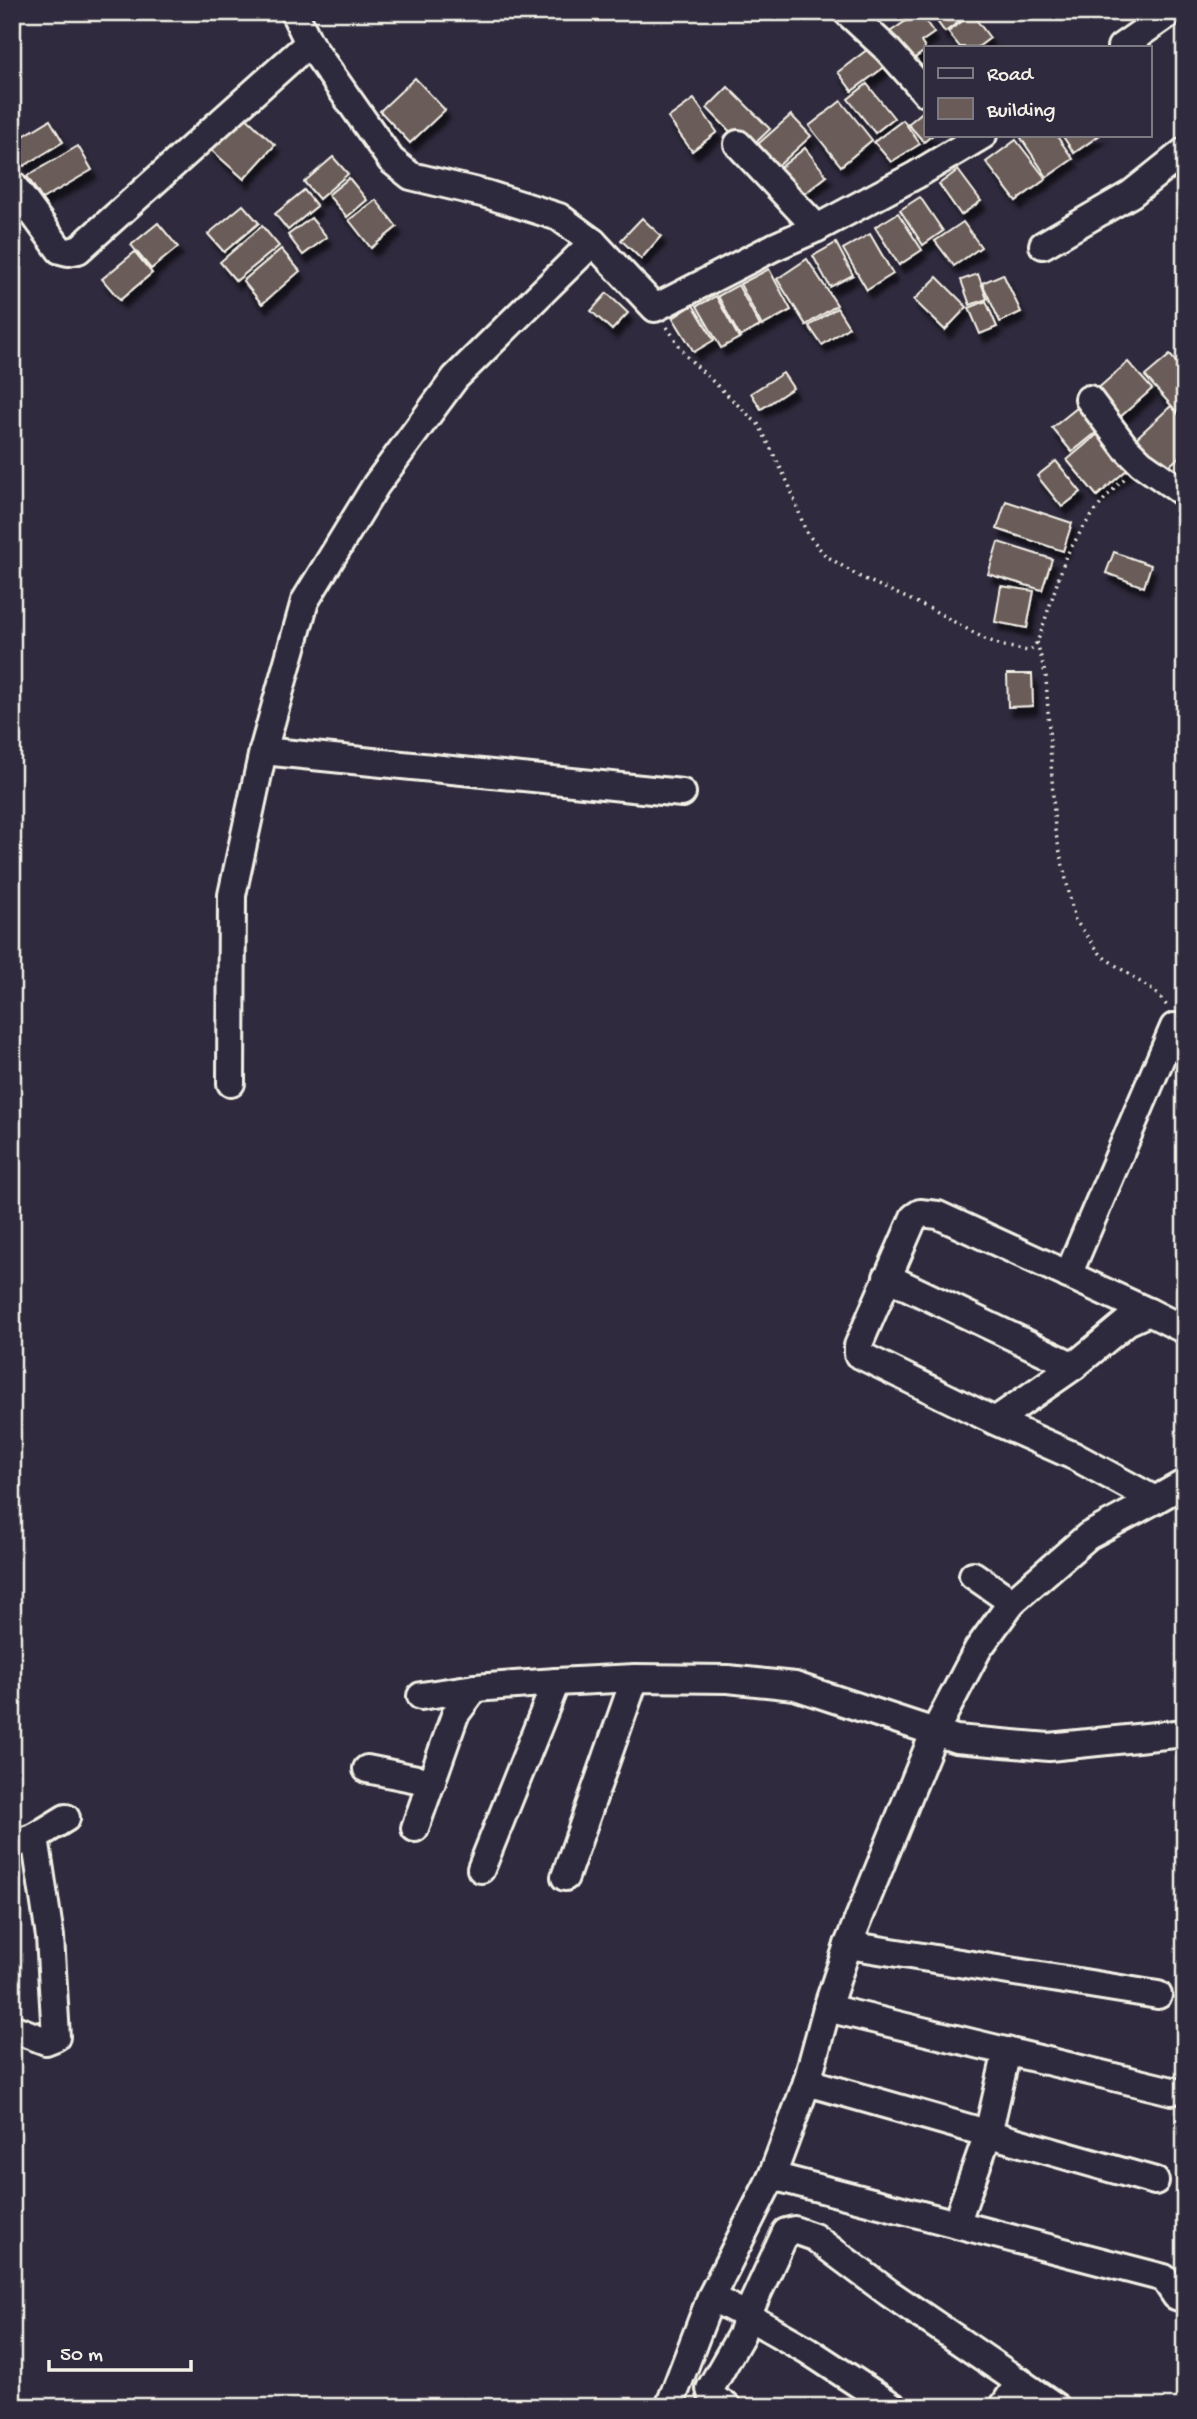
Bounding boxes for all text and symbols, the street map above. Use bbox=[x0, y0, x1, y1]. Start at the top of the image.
legend bbox=[924, 46, 1152, 136]
text: Road bbox=[987, 64, 1035, 89]
text: Building bbox=[986, 100, 1056, 125]
scale bar bbox=[49, 2328, 191, 2372]
text: 50 m bbox=[60, 2344, 103, 2369]

